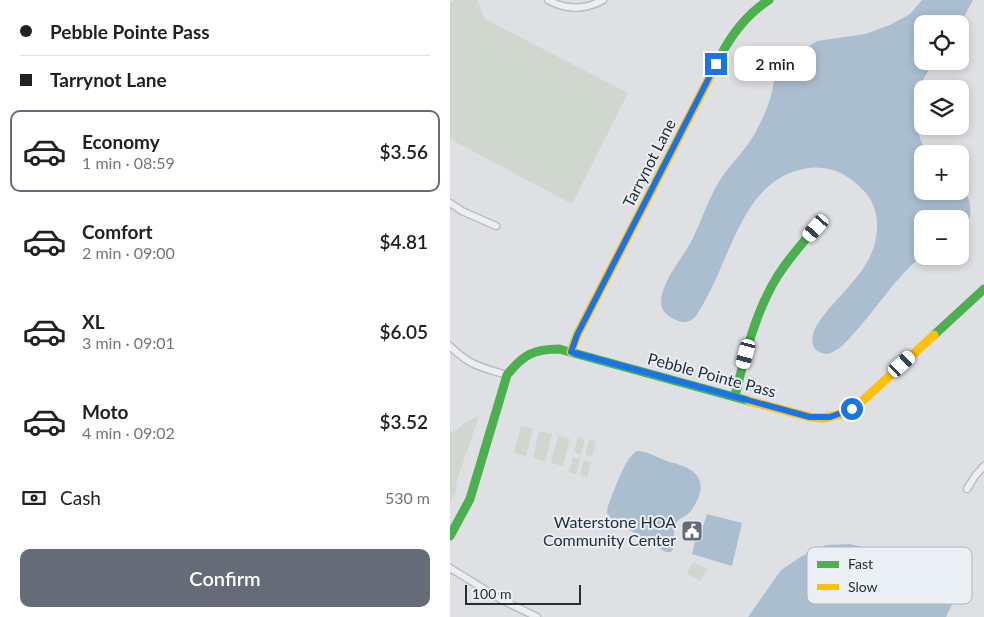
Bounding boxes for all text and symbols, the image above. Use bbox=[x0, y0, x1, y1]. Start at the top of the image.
map controls bbox=[914, 15, 969, 265]
button: locate bbox=[914, 15, 969, 70]
text: Pebble Pointe Pass bbox=[50, 20, 210, 43]
callout: 2 min bbox=[734, 46, 816, 82]
route end bbox=[705, 53, 727, 75]
text: 2 min bbox=[755, 54, 795, 73]
text: Tarrynot Lane bbox=[50, 68, 167, 91]
button: layers bbox=[914, 80, 969, 135]
street label: Tarrynot Lane bbox=[618, 115, 679, 210]
icon: car bbox=[22, 129, 67, 174]
text: Economy bbox=[82, 130, 160, 153]
text: $3.56 bbox=[379, 140, 428, 163]
button: + bbox=[914, 145, 969, 200]
text: 1 min · 08:59 bbox=[82, 153, 175, 172]
button: − bbox=[914, 210, 969, 265]
car bbox=[800, 212, 831, 244]
icon: car bbox=[22, 219, 67, 264]
text: Comfort bbox=[82, 220, 153, 243]
text: $4.81 bbox=[379, 230, 428, 253]
text: 2 min · 09:00 bbox=[82, 243, 175, 262]
icon: car bbox=[22, 309, 67, 354]
text: XL bbox=[82, 310, 105, 333]
text: $6.05 bbox=[379, 320, 428, 343]
text: 3 min · 09:01 bbox=[82, 333, 175, 352]
car bbox=[734, 338, 757, 370]
street label: Pebble Pointe Pass bbox=[646, 348, 778, 401]
car bbox=[885, 348, 918, 380]
route start bbox=[841, 398, 863, 420]
icon: car bbox=[22, 399, 67, 444]
text: Moto bbox=[82, 400, 128, 423]
text: $3.52 bbox=[379, 410, 428, 433]
text: 4 min · 09:02 bbox=[82, 423, 175, 442]
icon: cash bbox=[20, 484, 48, 512]
text: Cash bbox=[60, 486, 101, 509]
text: 530 m bbox=[385, 488, 430, 507]
place label: Waterstone HOA Community Center bbox=[543, 512, 676, 549]
public building icon: Waterstone HOA Community Center bbox=[680, 519, 704, 543]
legend bbox=[807, 547, 972, 604]
button: Confirm bbox=[20, 549, 430, 607]
text: Fast bbox=[848, 555, 873, 572]
text: Slow bbox=[848, 578, 878, 595]
scale bar bbox=[465, 582, 581, 605]
text: 100 m bbox=[472, 585, 511, 602]

